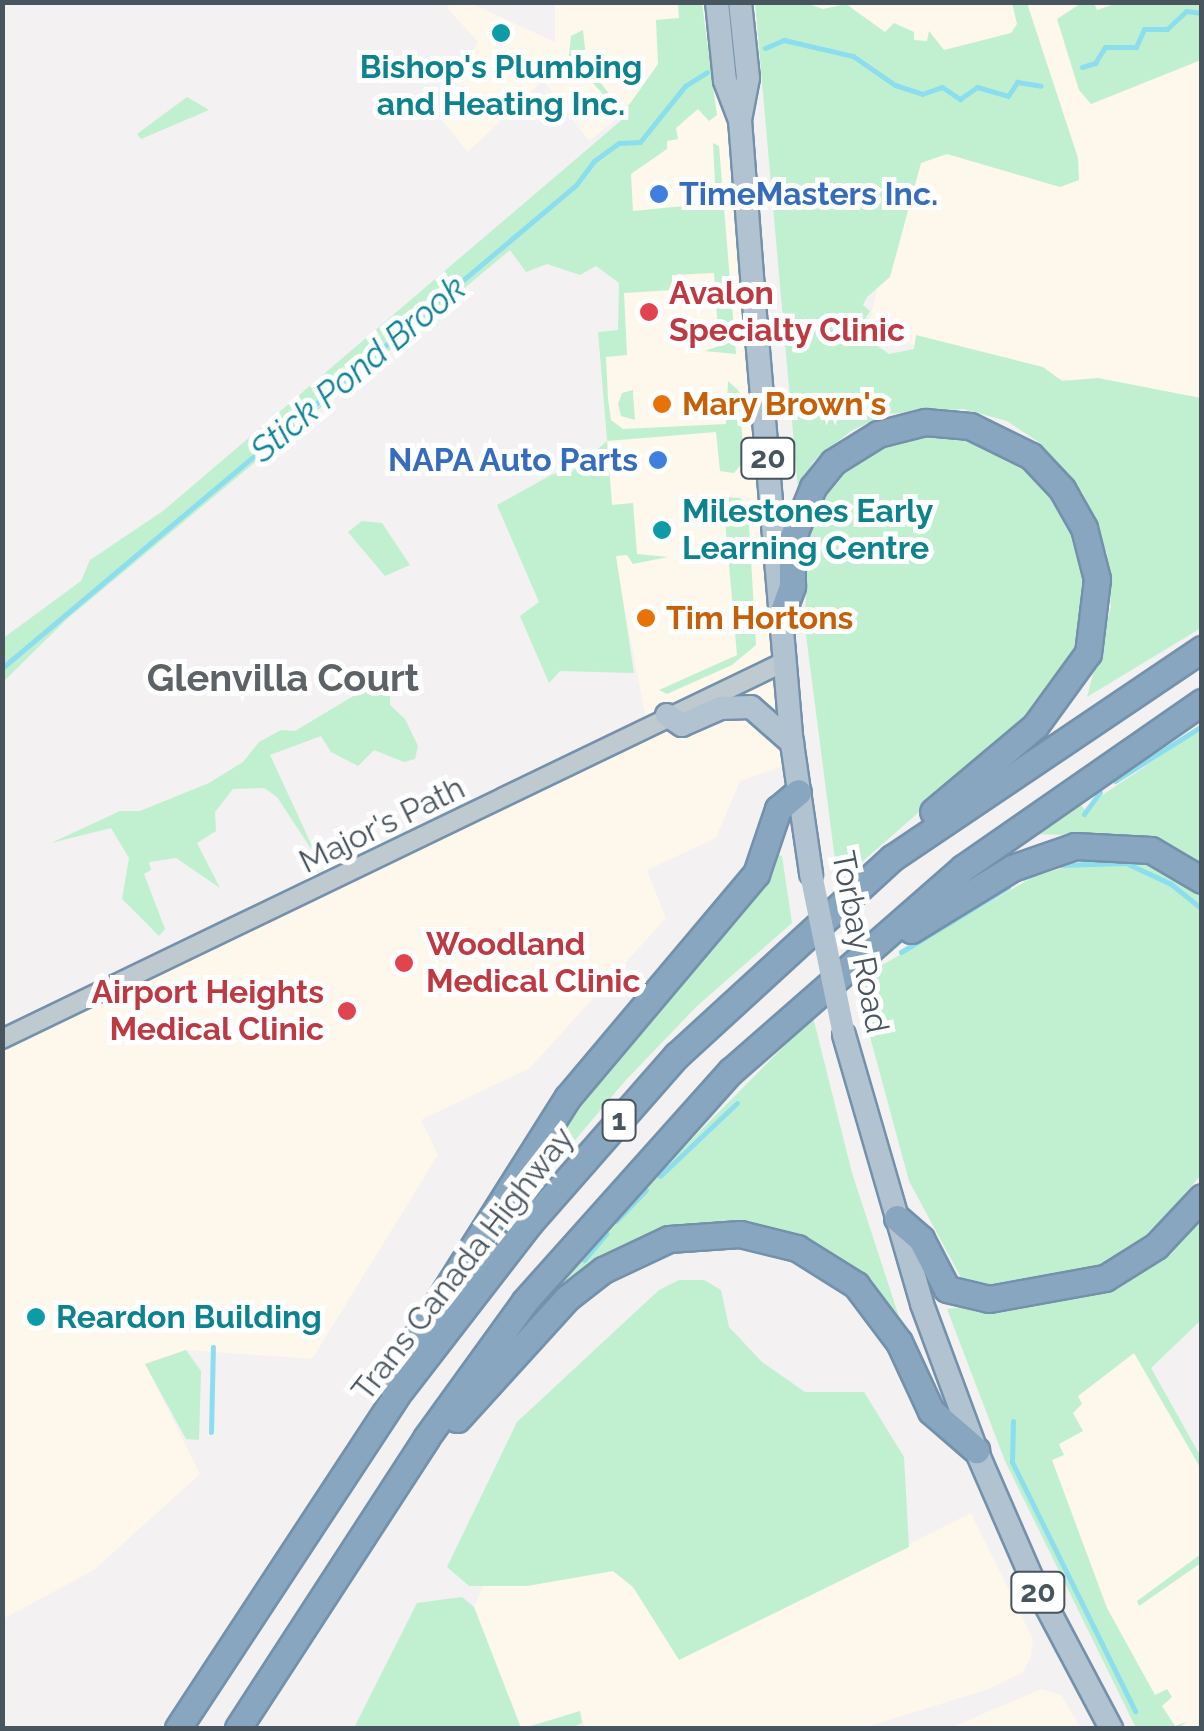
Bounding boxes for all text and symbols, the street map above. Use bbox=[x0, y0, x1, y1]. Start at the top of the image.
marker: Bishop's Plumbing and Heating Inc. bbox=[490, 22, 512, 44]
place label: Bishop's Plumbing and Heating Inc. bbox=[360, 49, 642, 124]
place label: TimeMasters Inc. bbox=[679, 175, 938, 213]
marker: TimeMasters Inc. bbox=[648, 183, 670, 205]
water label: Stick Pond Brook bbox=[242, 267, 474, 471]
place label: Avalon Specialty Clinic bbox=[669, 275, 906, 350]
marker: Avalon Specialty Clinic bbox=[638, 301, 660, 323]
place label: Mary Brown's bbox=[682, 385, 887, 423]
marker: Mary Brown's bbox=[651, 393, 673, 415]
road number: 20 bbox=[738, 433, 798, 483]
place label: NAPA Auto Parts bbox=[386, 441, 638, 479]
marker: NAPA Auto Parts bbox=[647, 449, 669, 471]
place label: Milestones Early Learning Centre bbox=[682, 493, 933, 568]
marker: Milestones Early Learning Centre bbox=[651, 519, 673, 541]
place label: Tim Hortons bbox=[666, 599, 853, 637]
marker: Tim Hortons bbox=[635, 607, 657, 629]
district label: Glenvilla Court bbox=[147, 655, 419, 701]
street label: Major's Path bbox=[293, 769, 471, 881]
street label: Torbay Road bbox=[823, 847, 897, 1037]
place label: Woodland Medical Clinic bbox=[426, 926, 641, 1001]
marker: Woodland Medical Clinic bbox=[391, 950, 417, 976]
place label: Airport Heights Medical Clinic bbox=[91, 974, 324, 1049]
marker: Airport Heights Medical Clinic bbox=[334, 998, 360, 1024]
road number: 1 bbox=[602, 1095, 636, 1145]
street label: Trans Canada Highway bbox=[344, 1119, 582, 1409]
place label: Reardon Building bbox=[56, 1298, 322, 1336]
marker: Reardon Building bbox=[25, 1306, 47, 1328]
road number: 20 bbox=[1008, 1567, 1068, 1617]

